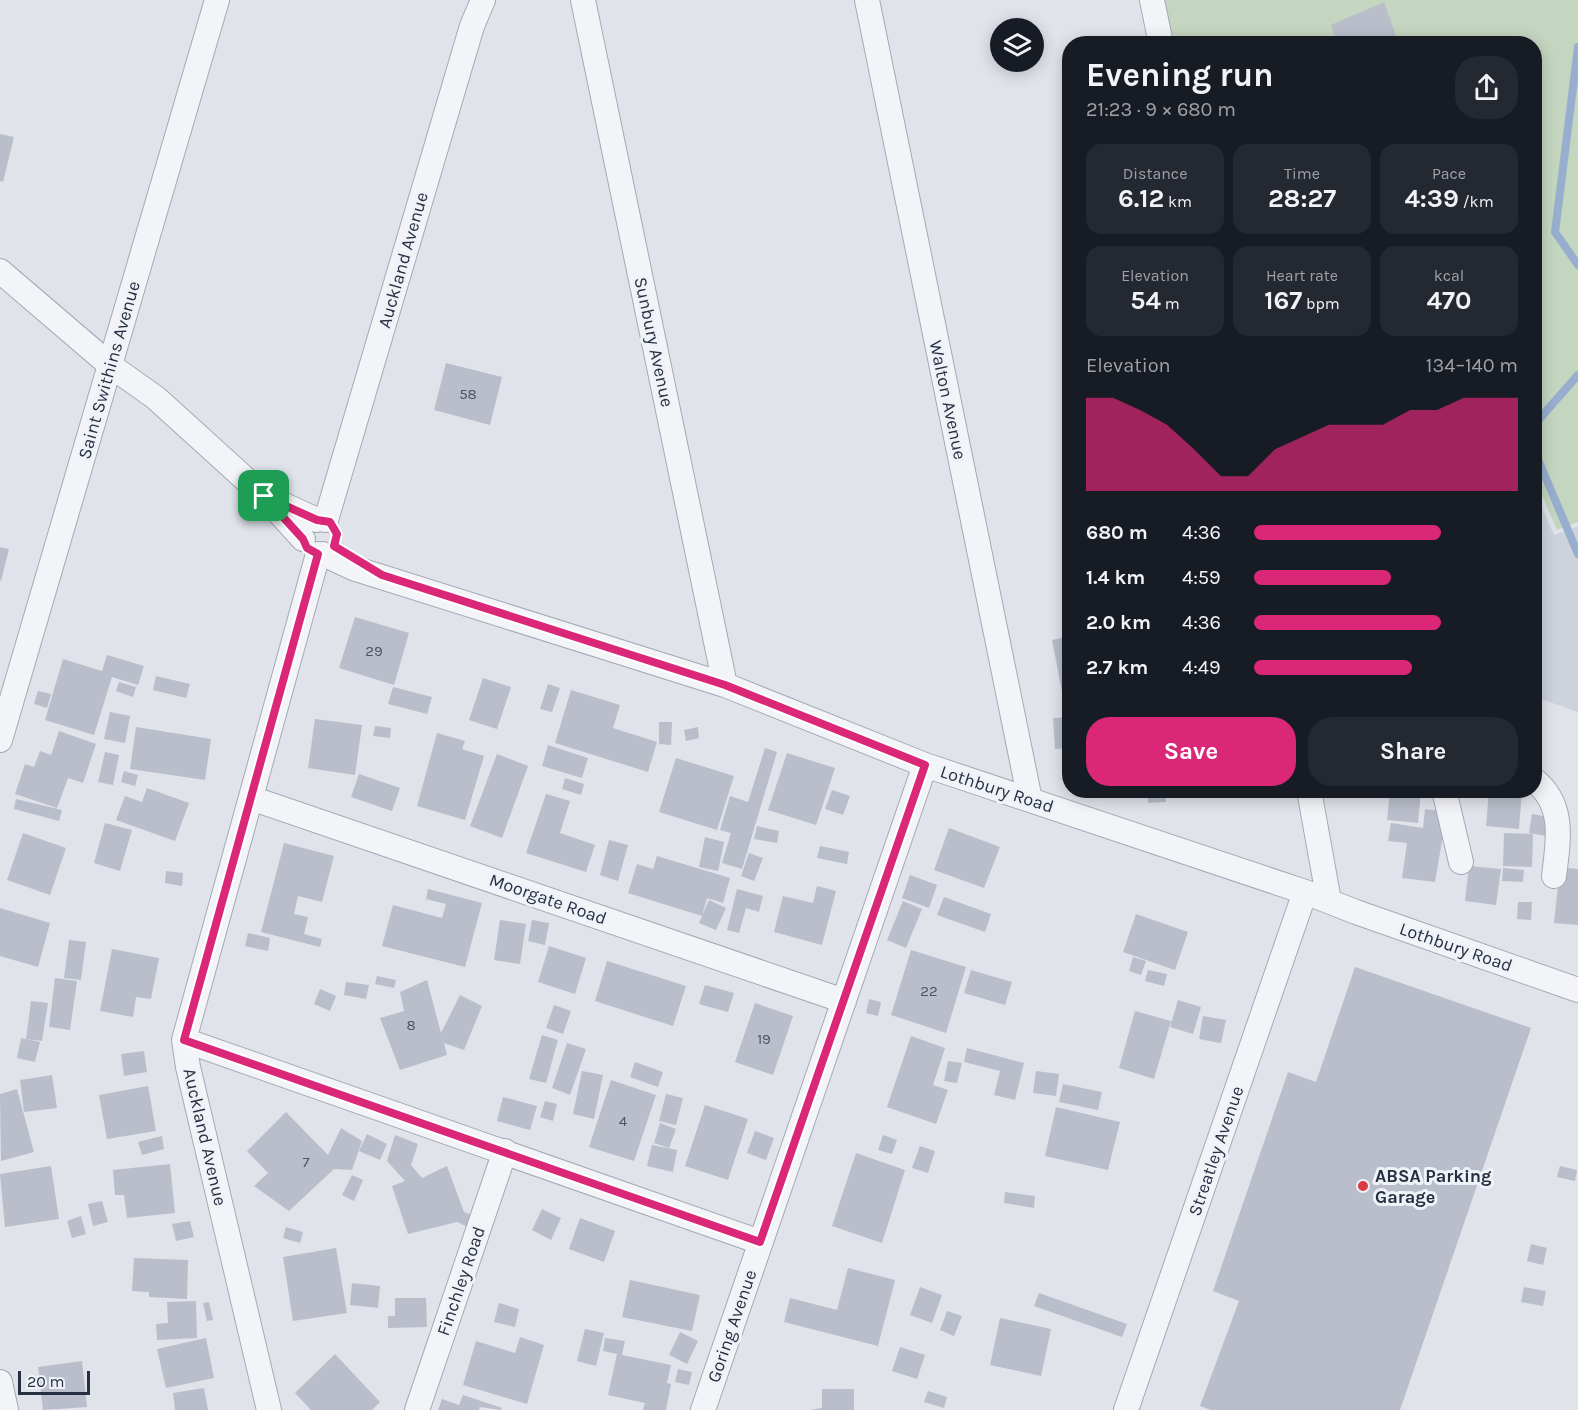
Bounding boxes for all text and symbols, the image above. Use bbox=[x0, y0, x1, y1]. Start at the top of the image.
map controls bbox=[990, 18, 1044, 72]
button: layers bbox=[990, 18, 1044, 72]
text: Evening run bbox=[1086, 56, 1274, 94]
button: share bbox=[1455, 56, 1518, 119]
text: 21:23 · 9 × 680 m bbox=[1086, 98, 1236, 121]
text: Distance bbox=[1123, 164, 1187, 183]
text: Time bbox=[1284, 164, 1320, 183]
text: Pace bbox=[1432, 164, 1466, 183]
text: 6.12 bbox=[1118, 183, 1164, 214]
text: 28:27 bbox=[1268, 183, 1336, 214]
text: 4:39 bbox=[1404, 183, 1459, 214]
street label: Auckland Avenue bbox=[373, 189, 433, 331]
text: km bbox=[1164, 192, 1192, 211]
text: /km bbox=[1459, 192, 1494, 211]
text: Elevation bbox=[1121, 266, 1189, 285]
text: Heart rate bbox=[1266, 266, 1338, 285]
text: kcal bbox=[1434, 266, 1464, 285]
street label: Sunbury Avenue bbox=[629, 275, 679, 409]
street label: Saint Swithins Avenue bbox=[73, 278, 145, 462]
text: 54 bbox=[1130, 285, 1161, 316]
text: 167 bbox=[1264, 285, 1302, 316]
text: 470 bbox=[1427, 285, 1471, 316]
text: m bbox=[1161, 294, 1180, 313]
text: bpm bbox=[1302, 294, 1340, 313]
street label: Walton Avenue bbox=[925, 338, 971, 462]
text: Elevation bbox=[1086, 354, 1171, 377]
text: 134–140 m bbox=[1426, 354, 1518, 377]
house number: 58 bbox=[459, 385, 477, 403]
pin bbox=[238, 470, 289, 521]
icon: arrive bbox=[247, 479, 280, 512]
text: 680 m bbox=[1086, 521, 1148, 544]
text: 4:36 bbox=[1182, 521, 1221, 544]
text: 1.4 km bbox=[1086, 566, 1145, 589]
text: 4:59 bbox=[1182, 566, 1221, 589]
text: 2.0 km bbox=[1086, 611, 1151, 634]
text: 4:36 bbox=[1182, 611, 1221, 634]
house number: 29 bbox=[365, 642, 383, 660]
text: 2.7 km bbox=[1086, 656, 1148, 679]
text: 4:49 bbox=[1182, 656, 1221, 679]
button: Save bbox=[1086, 717, 1296, 786]
button: Share bbox=[1308, 717, 1518, 786]
street label: Lothbury Road bbox=[937, 760, 1057, 818]
street label: Moorgate Road bbox=[486, 869, 610, 929]
street label: Lothbury Road bbox=[1397, 917, 1515, 977]
house number: 22 bbox=[920, 982, 938, 1000]
house number: 8 bbox=[406, 1016, 416, 1034]
house number: 19 bbox=[757, 1030, 771, 1048]
street label: Auckland Avenue bbox=[178, 1066, 232, 1208]
street label: Streatley Avenue bbox=[1183, 1083, 1249, 1219]
house number: 4 bbox=[619, 1112, 628, 1130]
house number: 7 bbox=[302, 1153, 310, 1171]
place label: ABSA Parking Garage bbox=[1375, 1165, 1492, 1208]
marker: ABSA Parking Garage bbox=[1356, 1179, 1370, 1193]
street label: Finchley Road bbox=[432, 1223, 490, 1339]
street label: Goring Avenue bbox=[702, 1267, 762, 1385]
scale bar bbox=[18, 1368, 90, 1396]
text: 20 m bbox=[27, 1372, 65, 1391]

